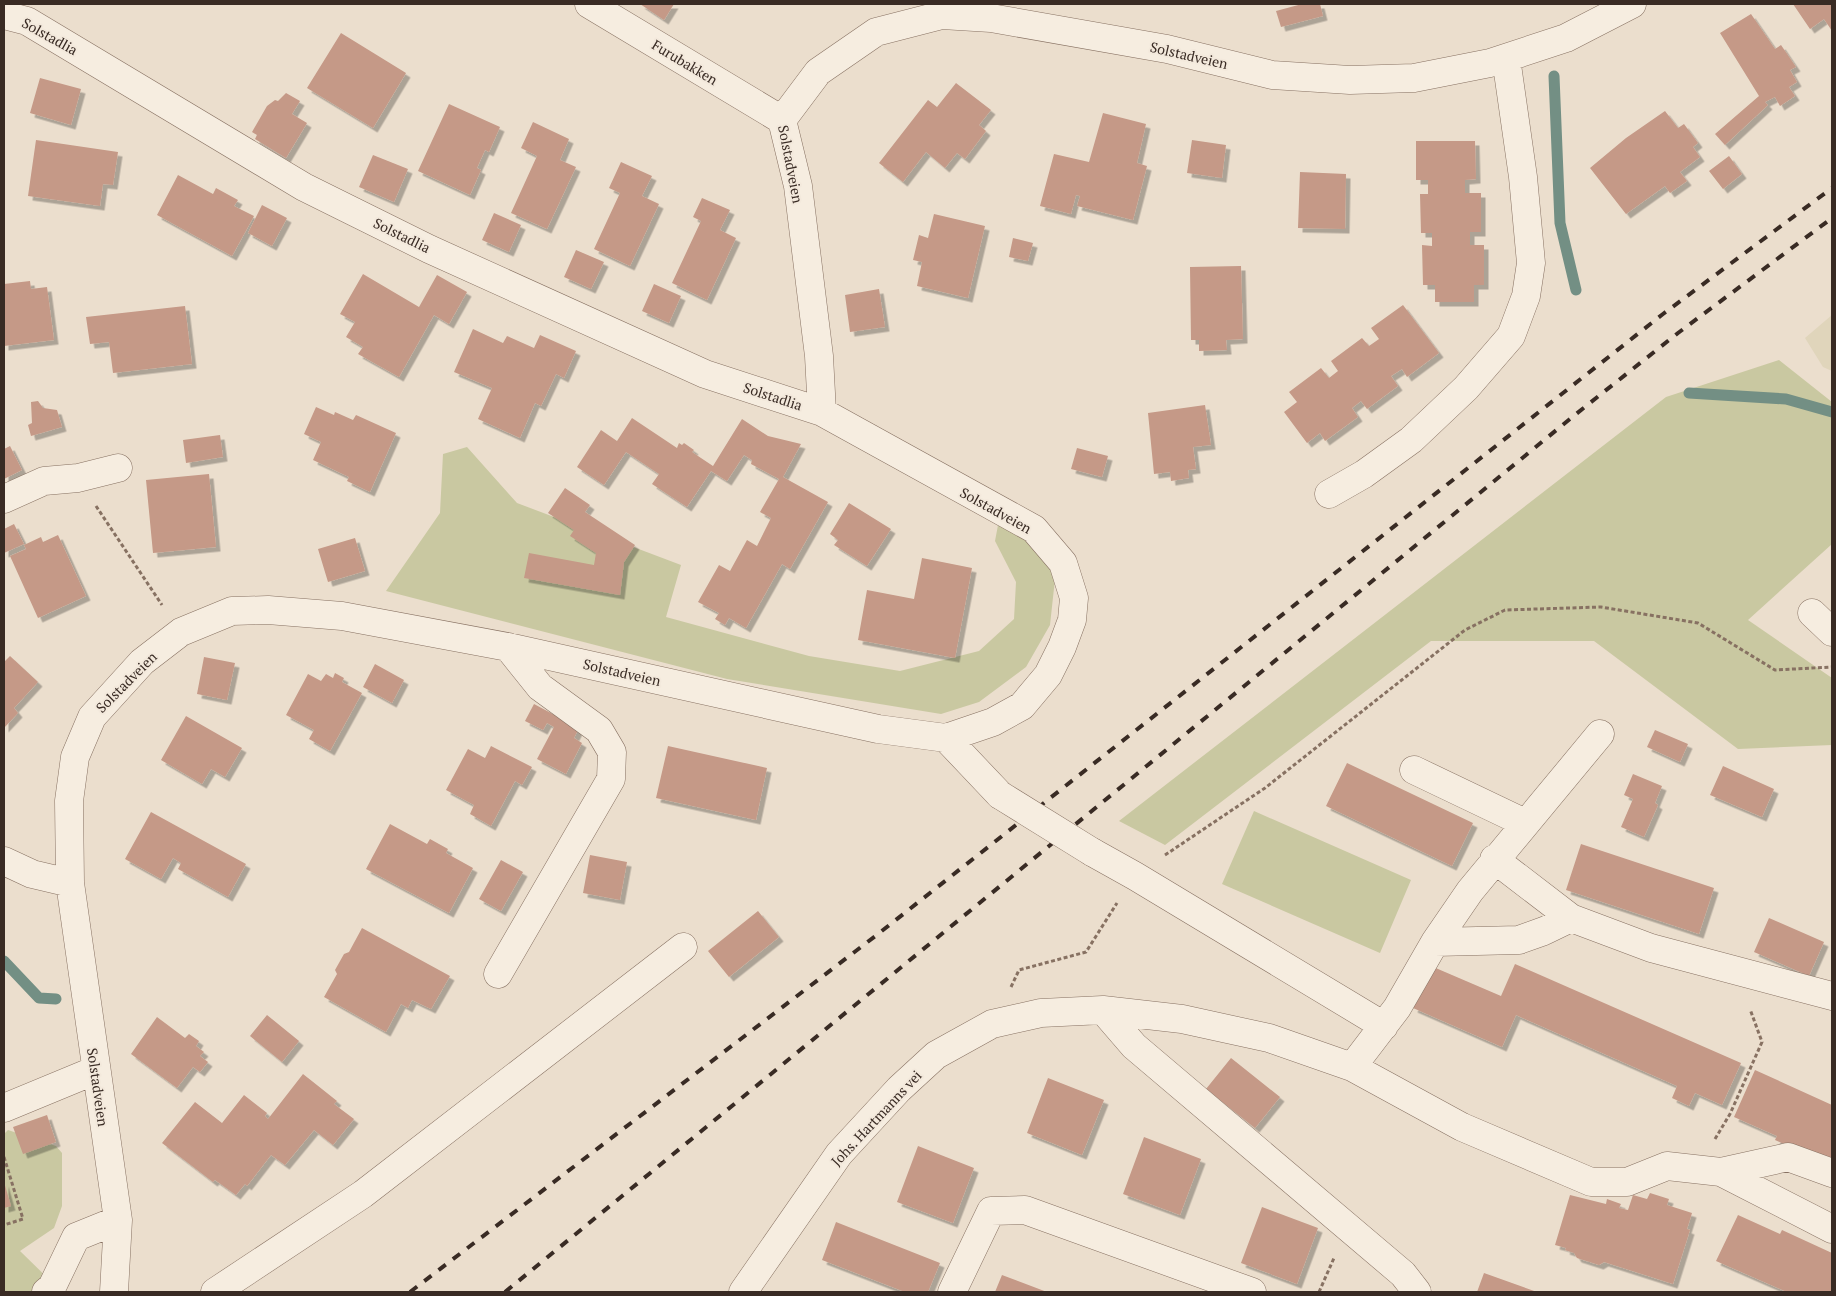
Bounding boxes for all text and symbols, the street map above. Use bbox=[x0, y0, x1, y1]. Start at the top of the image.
street label: Solstadlia bbox=[19, 13, 81, 59]
street label: Furubakken bbox=[649, 35, 722, 89]
street label: Solstadveien bbox=[1148, 37, 1230, 73]
street label: Solstadveien bbox=[774, 123, 808, 205]
street label: Solstadlia bbox=[370, 213, 434, 257]
street label: Solstadlia bbox=[741, 378, 805, 414]
street label: Solstadveien bbox=[957, 483, 1036, 538]
street label: Solstadveien bbox=[91, 647, 161, 717]
street label: Solstadveien bbox=[581, 654, 663, 690]
street label: Solstadveien bbox=[83, 1047, 113, 1128]
street label: Johs. Hartmanns vei bbox=[827, 1066, 925, 1170]

